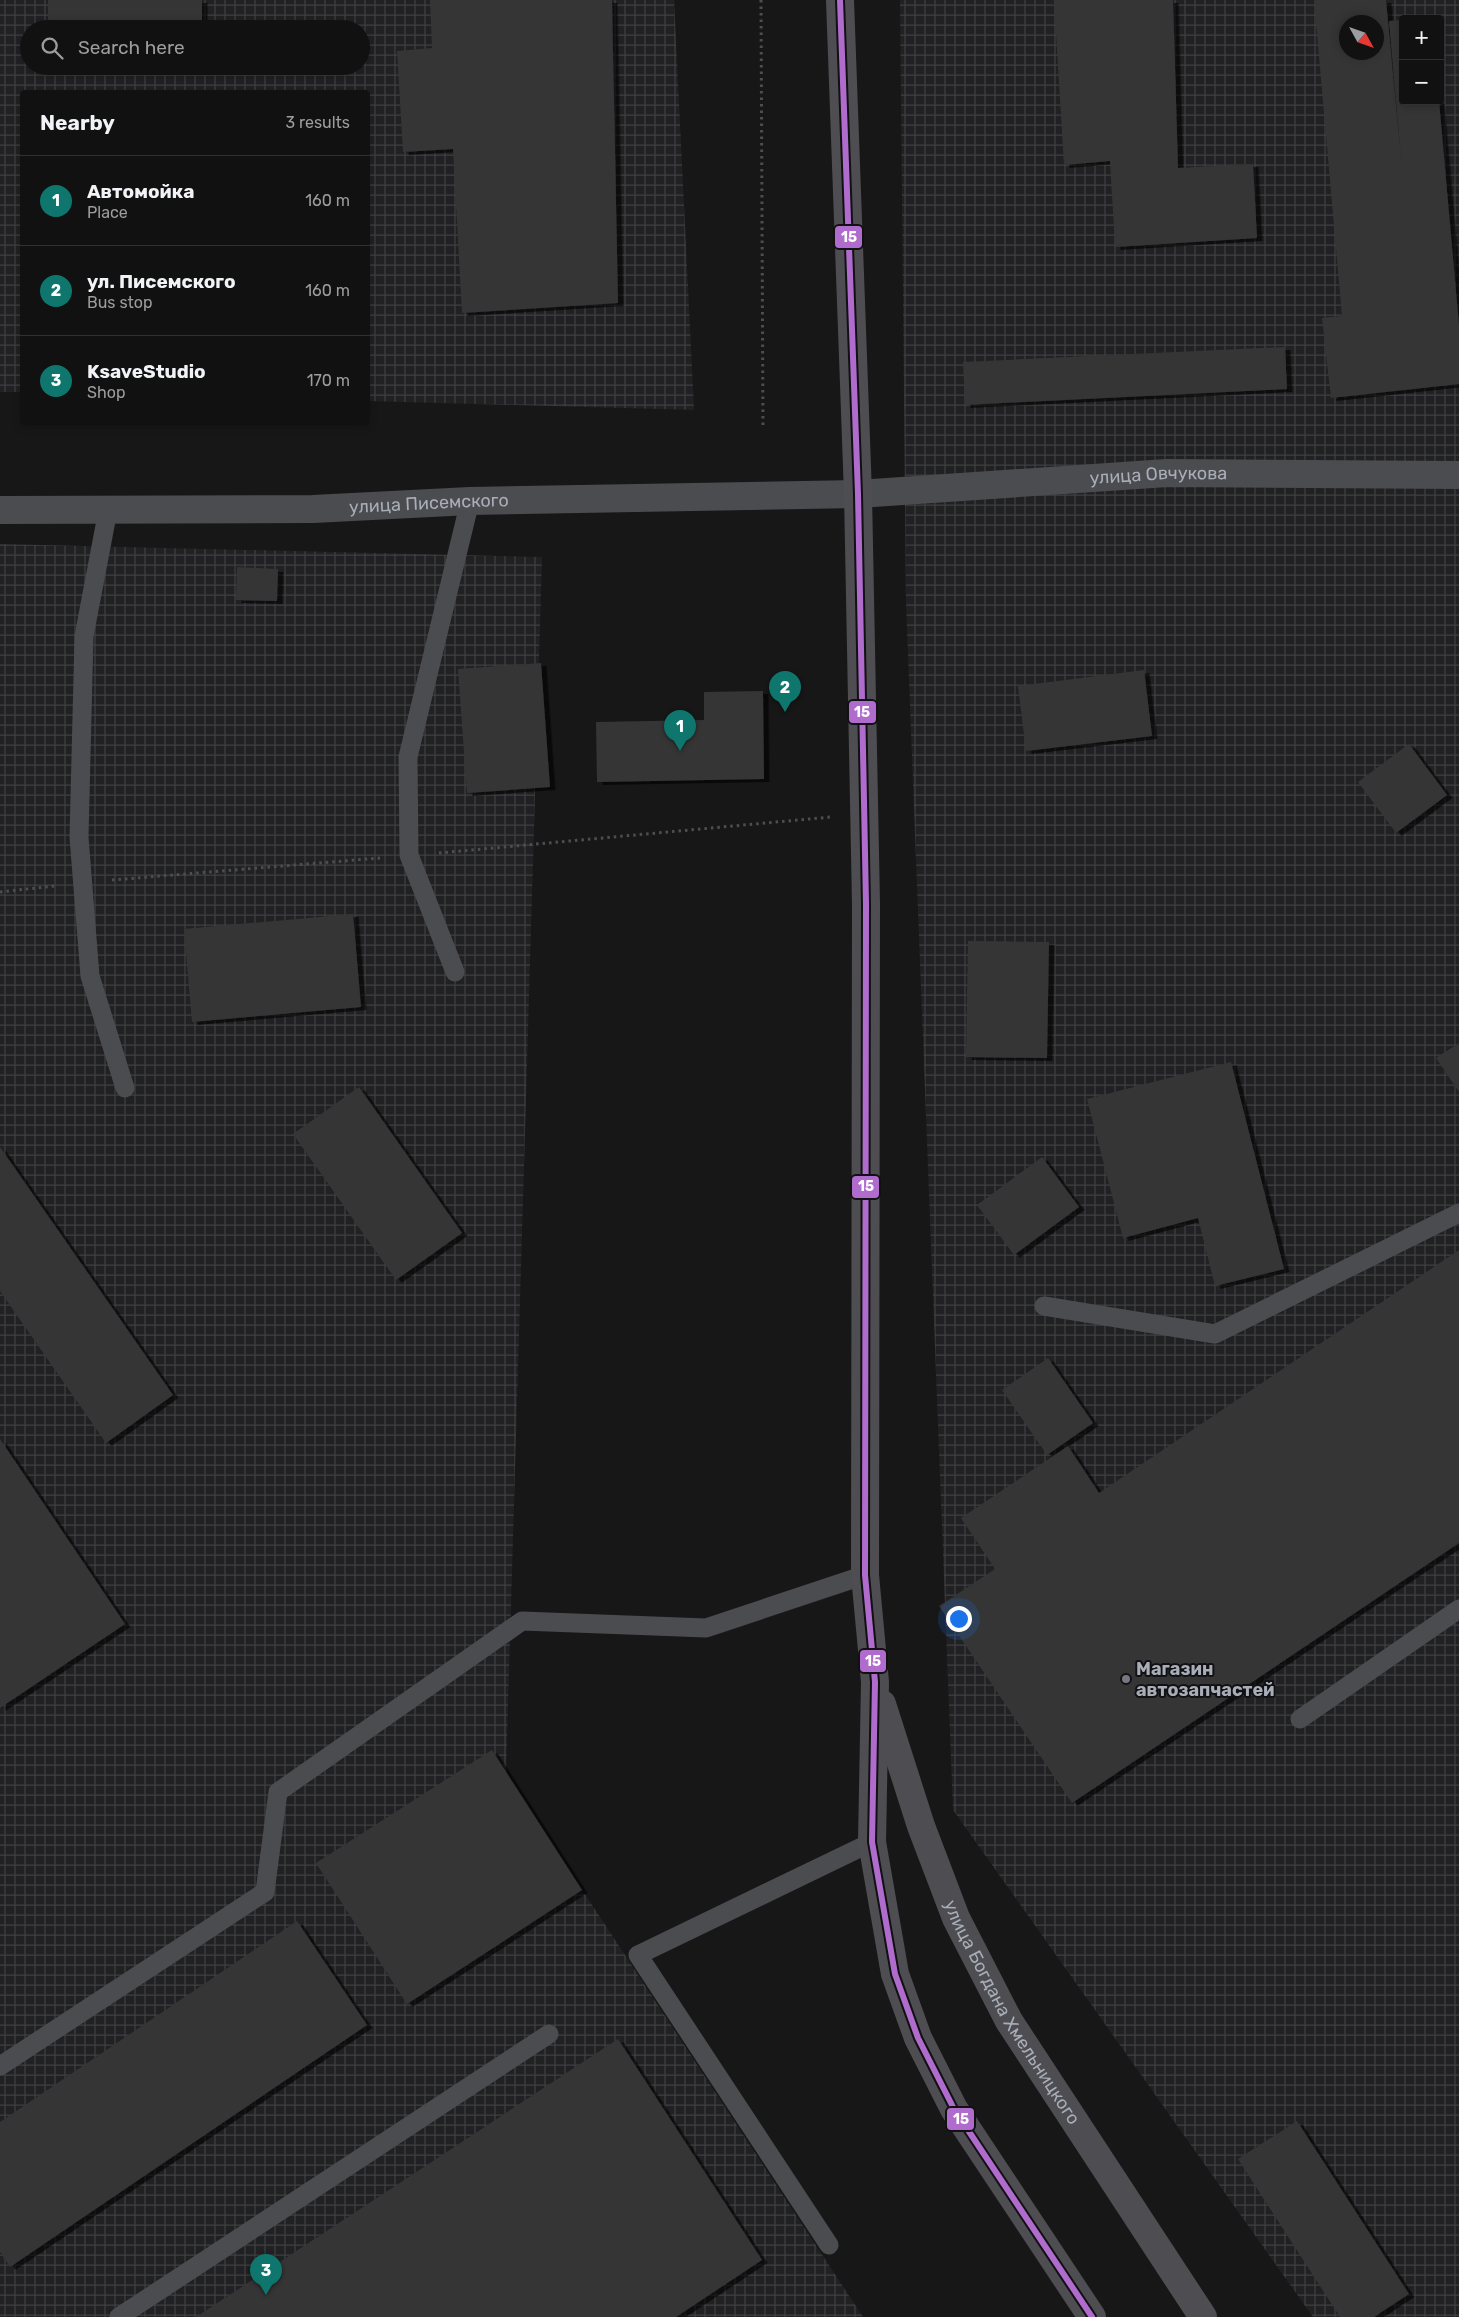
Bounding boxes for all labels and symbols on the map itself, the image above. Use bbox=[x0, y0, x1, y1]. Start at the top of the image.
north arrow bbox=[1339, 15, 1384, 60]
line badge: 15 bbox=[834, 225, 863, 249]
text: 15 bbox=[841, 229, 857, 246]
street label: улица Овчукова bbox=[1089, 462, 1227, 489]
street label: улица Писемского bbox=[349, 489, 509, 518]
pin: 2 bbox=[769, 671, 801, 712]
line badge: 15 bbox=[848, 700, 877, 724]
text: 15 bbox=[854, 704, 870, 721]
pin: 1 bbox=[664, 710, 696, 751]
line badge: 15 bbox=[851, 1175, 880, 1199]
text: 15 bbox=[858, 1178, 874, 1195]
your location bbox=[946, 1606, 972, 1632]
line badge: 15 bbox=[859, 1649, 887, 1673]
text: 15 bbox=[865, 1653, 881, 1670]
place label: Магазин автозапчастей bbox=[1136, 1658, 1275, 1701]
marker: Магазин автозапчастей bbox=[1120, 1673, 1132, 1685]
street label: улица Богдана Хмельницкого bbox=[939, 1897, 1085, 2129]
line badge: 15 bbox=[946, 2107, 975, 2131]
text: 15 bbox=[953, 2111, 969, 2128]
pin: 3 bbox=[250, 2254, 282, 2295]

